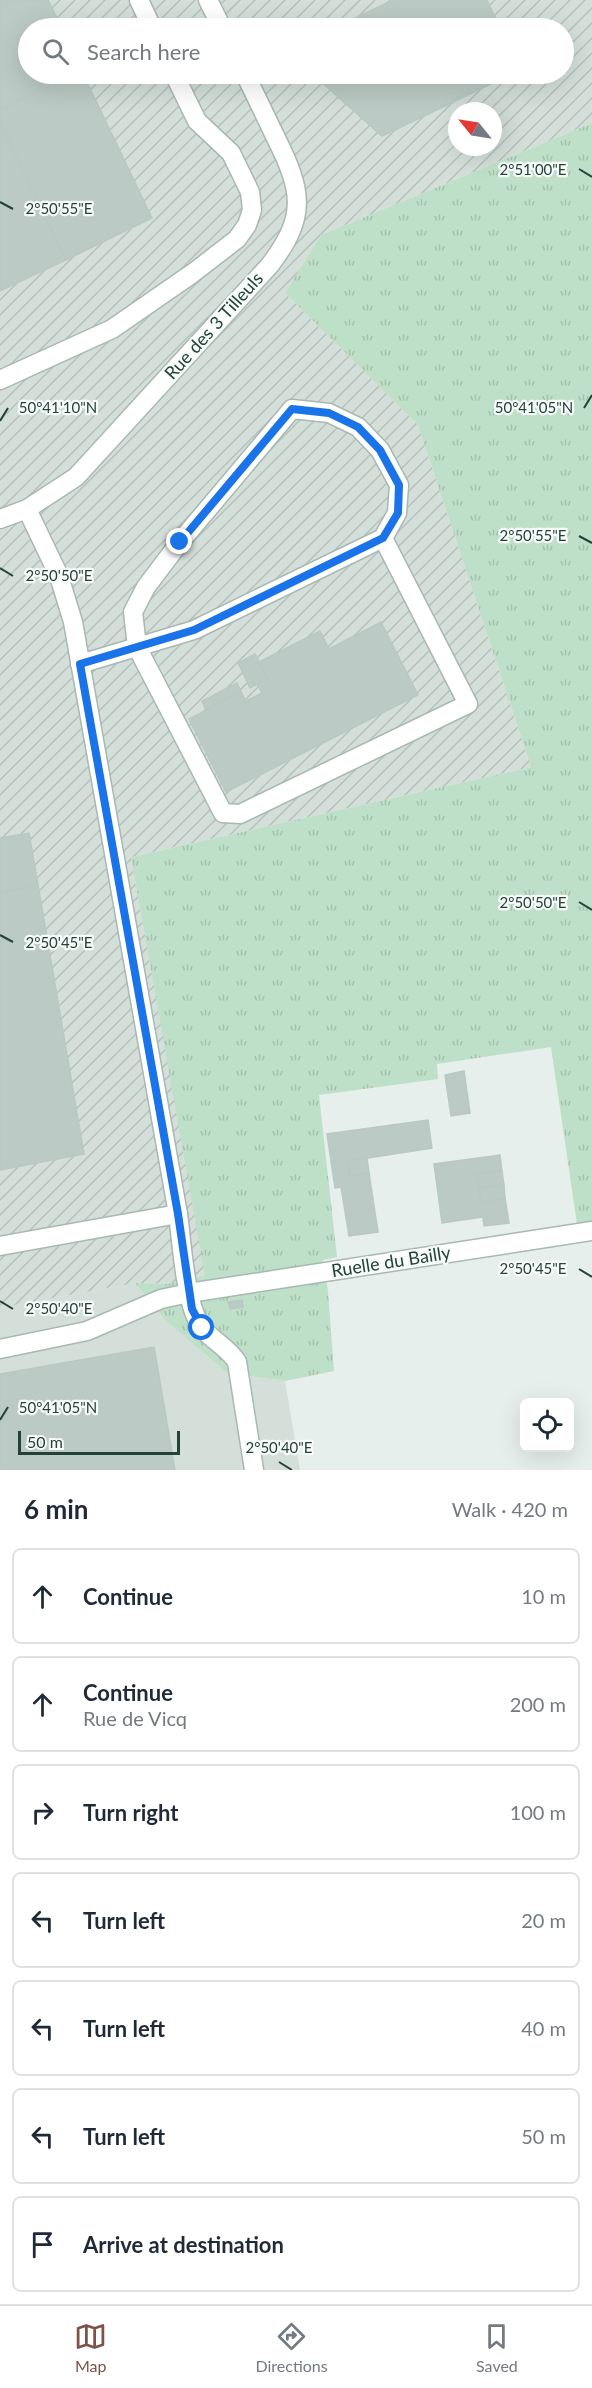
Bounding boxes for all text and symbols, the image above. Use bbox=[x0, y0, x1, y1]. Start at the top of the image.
search box bbox=[18, 18, 574, 84]
icon: search bbox=[39, 35, 72, 68]
text: Search here bbox=[87, 38, 200, 65]
north arrow bbox=[448, 102, 502, 156]
text: 2°51'00"E bbox=[500, 160, 567, 178]
text: 2°50'55"E bbox=[26, 199, 93, 217]
street label: Rue des 3 Tilleuls bbox=[159, 267, 267, 383]
text: 50°41'10"N bbox=[19, 398, 97, 416]
text: 50°41'05"N bbox=[495, 398, 573, 416]
text: 2°50'55"E bbox=[500, 526, 567, 544]
route end bbox=[166, 528, 192, 554]
text: 2°50'50"E bbox=[26, 566, 93, 584]
text: 2°50'50"E bbox=[500, 893, 567, 911]
text: 2°50'45"E bbox=[26, 933, 93, 951]
street label: Ruelle du Bailly bbox=[330, 1241, 453, 1281]
text: 2°50'45"E bbox=[500, 1259, 567, 1277]
text: 2°50'40"E bbox=[26, 1299, 93, 1317]
route start bbox=[188, 1314, 214, 1340]
text: 50°41'05"N bbox=[19, 1398, 97, 1416]
map controls bbox=[520, 1398, 574, 1452]
button: locate bbox=[520, 1398, 574, 1452]
scale bar bbox=[18, 1428, 180, 1456]
text: 50 m bbox=[27, 1432, 63, 1451]
text: 2°50'40"E bbox=[246, 1438, 313, 1456]
text: 6 min bbox=[24, 1493, 88, 1525]
text: Walk · 420 m bbox=[452, 1497, 568, 1521]
icon: ahead bbox=[26, 1580, 59, 1613]
text: Continue bbox=[83, 1583, 173, 1610]
text: 10 m bbox=[521, 1584, 566, 1608]
text: Continue bbox=[83, 1679, 173, 1706]
icon: ahead bbox=[26, 1688, 59, 1721]
text: 200 m bbox=[510, 1692, 566, 1716]
text: Rue de Vicq bbox=[83, 1706, 187, 1730]
icon: right bbox=[26, 1796, 59, 1829]
text: Turn right bbox=[83, 1799, 178, 1826]
text: 100 m bbox=[510, 1800, 566, 1824]
icon: left bbox=[26, 1904, 59, 1937]
text: Turn left bbox=[83, 1907, 165, 1934]
text: 20 m bbox=[521, 1908, 566, 1932]
icon: left bbox=[26, 2012, 59, 2045]
text: Turn left bbox=[83, 2015, 165, 2042]
text: 40 m bbox=[521, 2016, 566, 2040]
icon: left bbox=[26, 2120, 59, 2153]
text: Turn left bbox=[83, 2123, 165, 2150]
text: 50 m bbox=[521, 2124, 566, 2148]
icon: arrive bbox=[26, 2228, 59, 2261]
text: Arrive at destination bbox=[83, 2231, 284, 2258]
tab: Map bbox=[74, 2320, 107, 2375]
tab: Directions bbox=[255, 2320, 328, 2375]
tab: Saved bbox=[476, 2320, 518, 2375]

